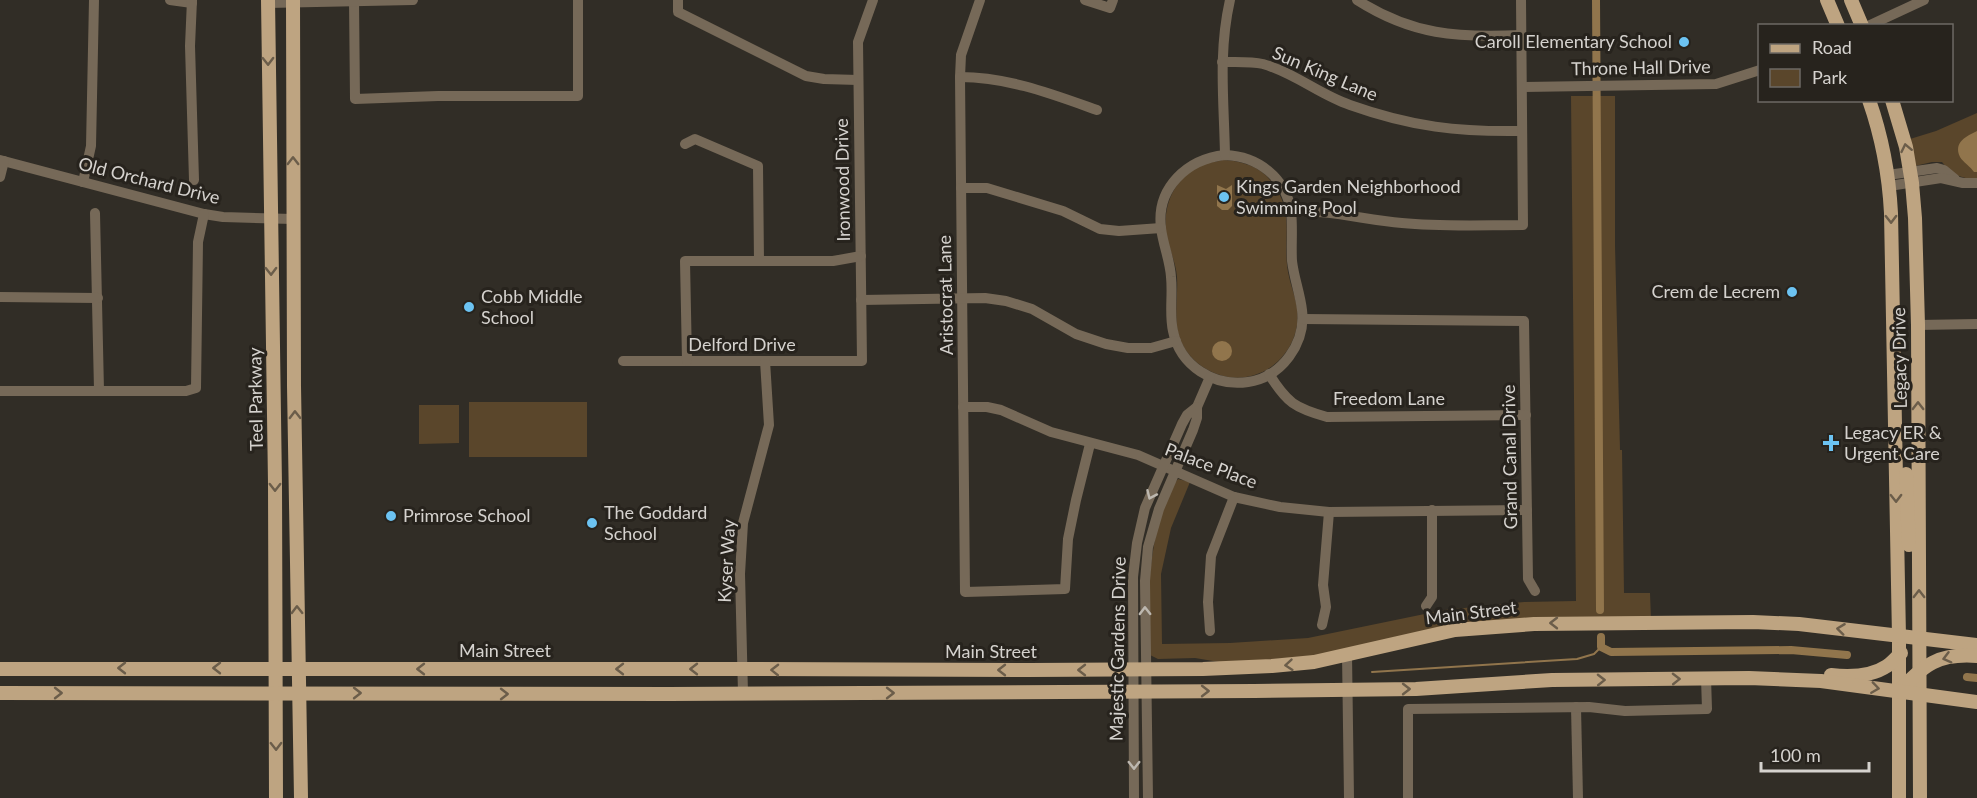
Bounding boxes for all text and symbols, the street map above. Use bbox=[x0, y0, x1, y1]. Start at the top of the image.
legend bbox=[1758, 24, 1953, 102]
place label: Caroll Elementary School bbox=[1475, 30, 1672, 52]
marker: Caroll Elementary School bbox=[1677, 35, 1691, 49]
text: Road bbox=[1812, 36, 1852, 58]
street label: Sun King Lane bbox=[1269, 41, 1381, 105]
street label: Throne Hall Drive bbox=[1571, 55, 1711, 79]
one-way arrow bbox=[262, 57, 274, 66]
text: Park bbox=[1812, 66, 1848, 88]
street label: Ironwood Drive bbox=[830, 118, 854, 242]
one-way arrow bbox=[1900, 144, 1913, 154]
street label: Old Orchard Drive bbox=[76, 152, 222, 208]
one-way arrow bbox=[287, 156, 299, 165]
place label: Kings Garden Neighborhood Swimming Pool bbox=[1236, 175, 1461, 218]
marker: Kings Garden Neighborhood Swimming Pool bbox=[1217, 190, 1231, 204]
one-way arrow bbox=[1885, 215, 1897, 224]
street label: Aristocrat Lane bbox=[933, 235, 957, 355]
one-way arrow bbox=[265, 266, 277, 275]
place label: Crem de Lecrem bbox=[1652, 280, 1780, 302]
place label: Cobb Middle School bbox=[481, 285, 583, 328]
marker: Crem de Lecrem bbox=[1785, 285, 1799, 299]
marker: Cobb Middle School bbox=[462, 300, 476, 314]
street label: Legacy Drive bbox=[1887, 307, 1911, 409]
street label: Delford Drive bbox=[688, 333, 796, 355]
street label: Teel Parkway bbox=[243, 346, 267, 451]
street label: Grand Canal Drive bbox=[1497, 384, 1521, 530]
street label: Freedom Lane bbox=[1333, 387, 1445, 409]
one-way arrow bbox=[1912, 401, 1924, 410]
one-way arrow bbox=[288, 411, 301, 420]
place label: Legacy ER & Urgent Care bbox=[1844, 421, 1942, 464]
marker: Legacy ER & Urgent Care bbox=[1822, 434, 1840, 452]
street label: Palace Place bbox=[1162, 437, 1261, 493]
one-way arrow bbox=[269, 482, 281, 491]
one-way arrow bbox=[1146, 489, 1158, 500]
one-way arrow bbox=[1889, 494, 1902, 503]
place label: The Goddard School bbox=[604, 501, 707, 544]
place label: Primrose School bbox=[403, 504, 531, 526]
marker: Primrose School bbox=[384, 509, 398, 523]
marker: The Goddard School bbox=[585, 516, 599, 530]
street label: Kyser Way bbox=[713, 518, 739, 603]
street label: Majestic Gardens Drive bbox=[1104, 557, 1130, 741]
one-way arrow bbox=[1913, 589, 1925, 598]
street label: Main Street bbox=[1424, 595, 1518, 629]
one-way arrow bbox=[291, 606, 303, 615]
one-way arrow bbox=[1139, 606, 1151, 615]
one-way arrow bbox=[1550, 617, 1559, 629]
one-way arrow bbox=[1836, 623, 1845, 636]
street label: Main Street bbox=[459, 639, 551, 661]
street label: Main Street bbox=[945, 640, 1037, 662]
one-way arrow bbox=[1942, 650, 1952, 663]
one-way arrow bbox=[1285, 658, 1294, 671]
one-way arrow bbox=[117, 662, 126, 674]
one-way arrow bbox=[213, 662, 222, 674]
one-way arrow bbox=[417, 663, 426, 675]
one-way arrow bbox=[615, 663, 624, 675]
one-way arrow bbox=[689, 663, 698, 675]
one-way arrow bbox=[770, 664, 779, 676]
one-way arrow bbox=[998, 664, 1007, 676]
one-way arrow bbox=[1077, 664, 1086, 676]
one-way arrow bbox=[1671, 673, 1680, 685]
one-way arrow bbox=[1596, 674, 1605, 686]
one-way arrow bbox=[1870, 682, 1879, 694]
one-way arrow bbox=[1401, 683, 1410, 695]
one-way arrow bbox=[1201, 685, 1210, 697]
one-way arrow bbox=[54, 687, 63, 699]
one-way arrow bbox=[352, 687, 361, 699]
one-way arrow bbox=[885, 687, 894, 699]
one-way arrow bbox=[499, 688, 508, 700]
scale bar bbox=[1761, 735, 1869, 773]
one-way arrow bbox=[270, 741, 282, 750]
text: 100 m bbox=[1770, 744, 1821, 766]
one-way arrow bbox=[1128, 761, 1140, 770]

